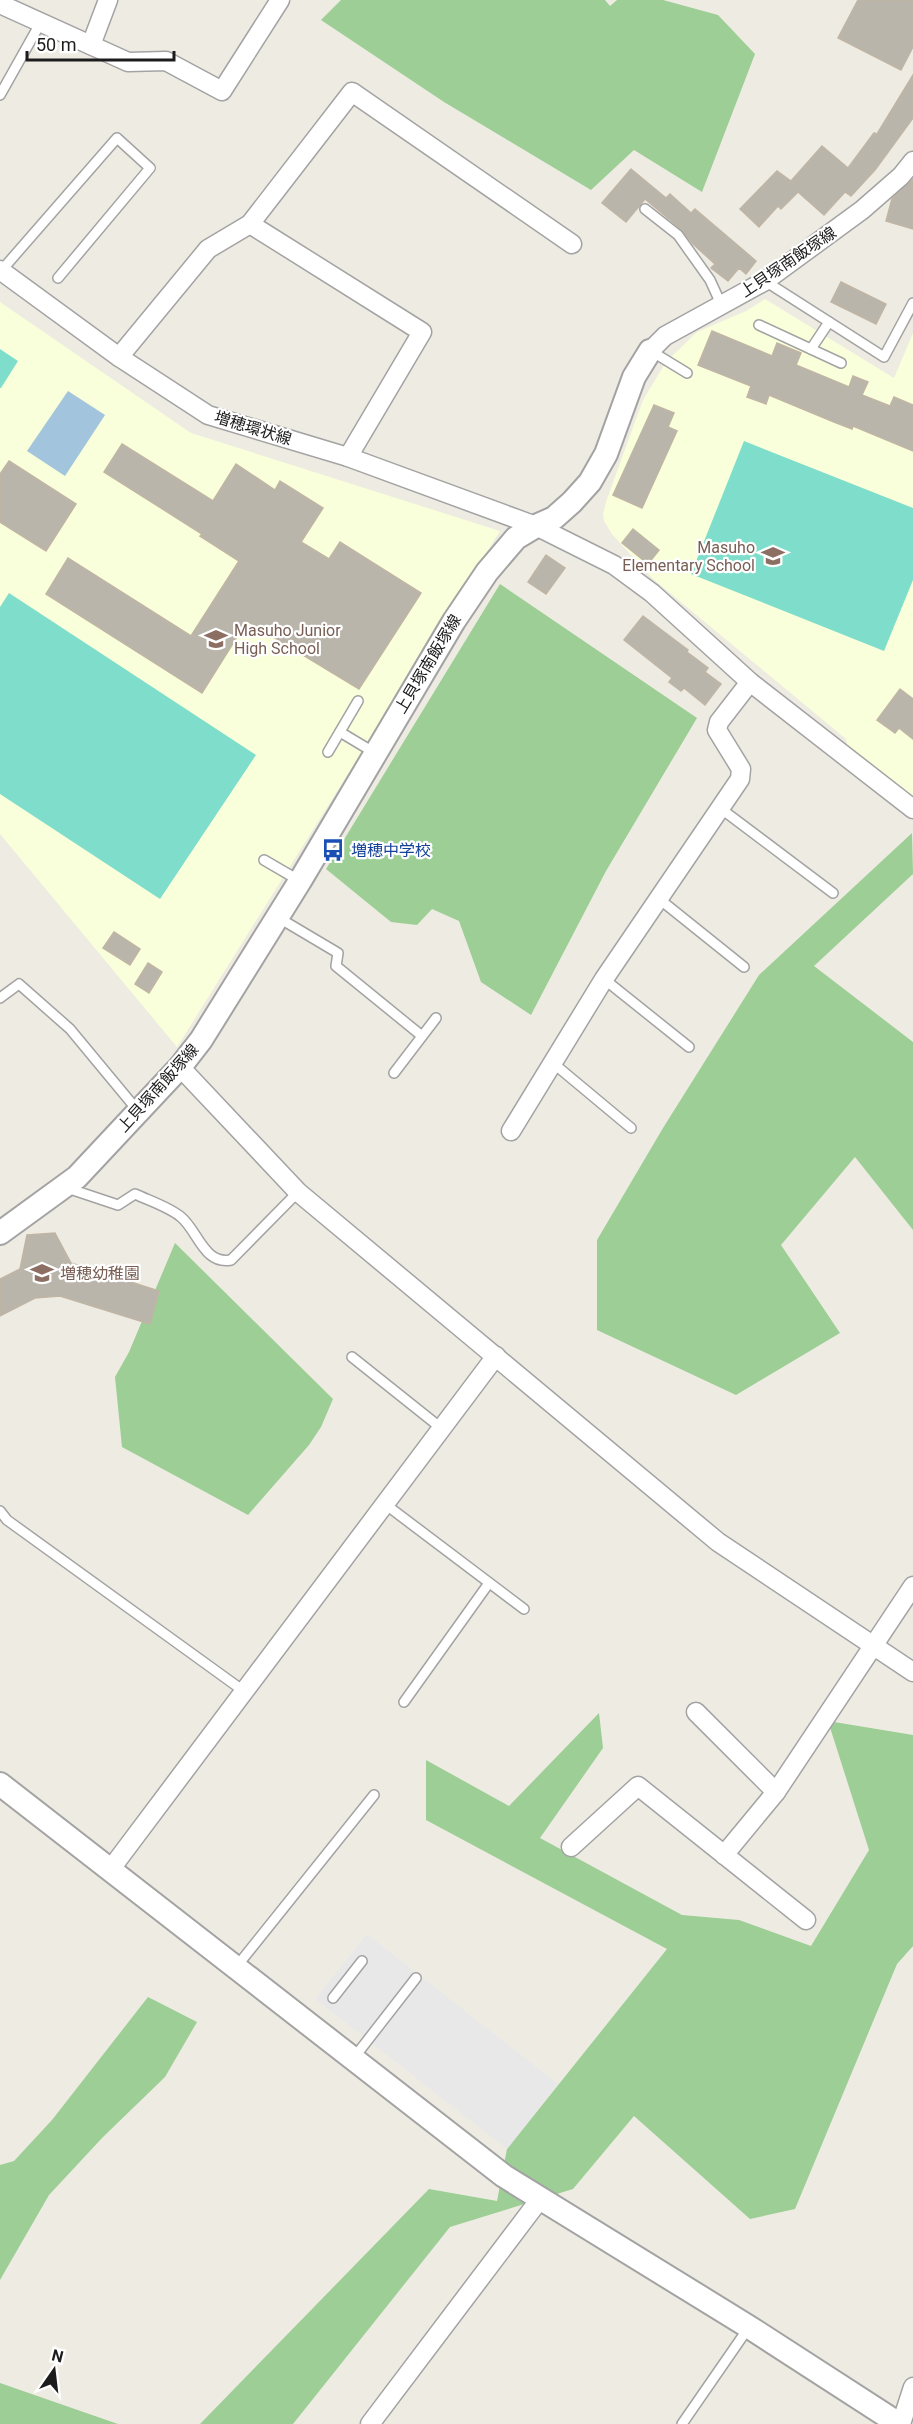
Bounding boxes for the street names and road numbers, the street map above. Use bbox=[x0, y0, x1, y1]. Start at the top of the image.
street label: 上貝塚南飯塚線 bbox=[736, 223, 840, 301]
street label: 増穂環状線 bbox=[212, 407, 294, 449]
street label: 上貝塚南飯塚線 bbox=[391, 611, 465, 717]
street label: 上貝塚南飯塚線 bbox=[113, 1040, 203, 1136]

